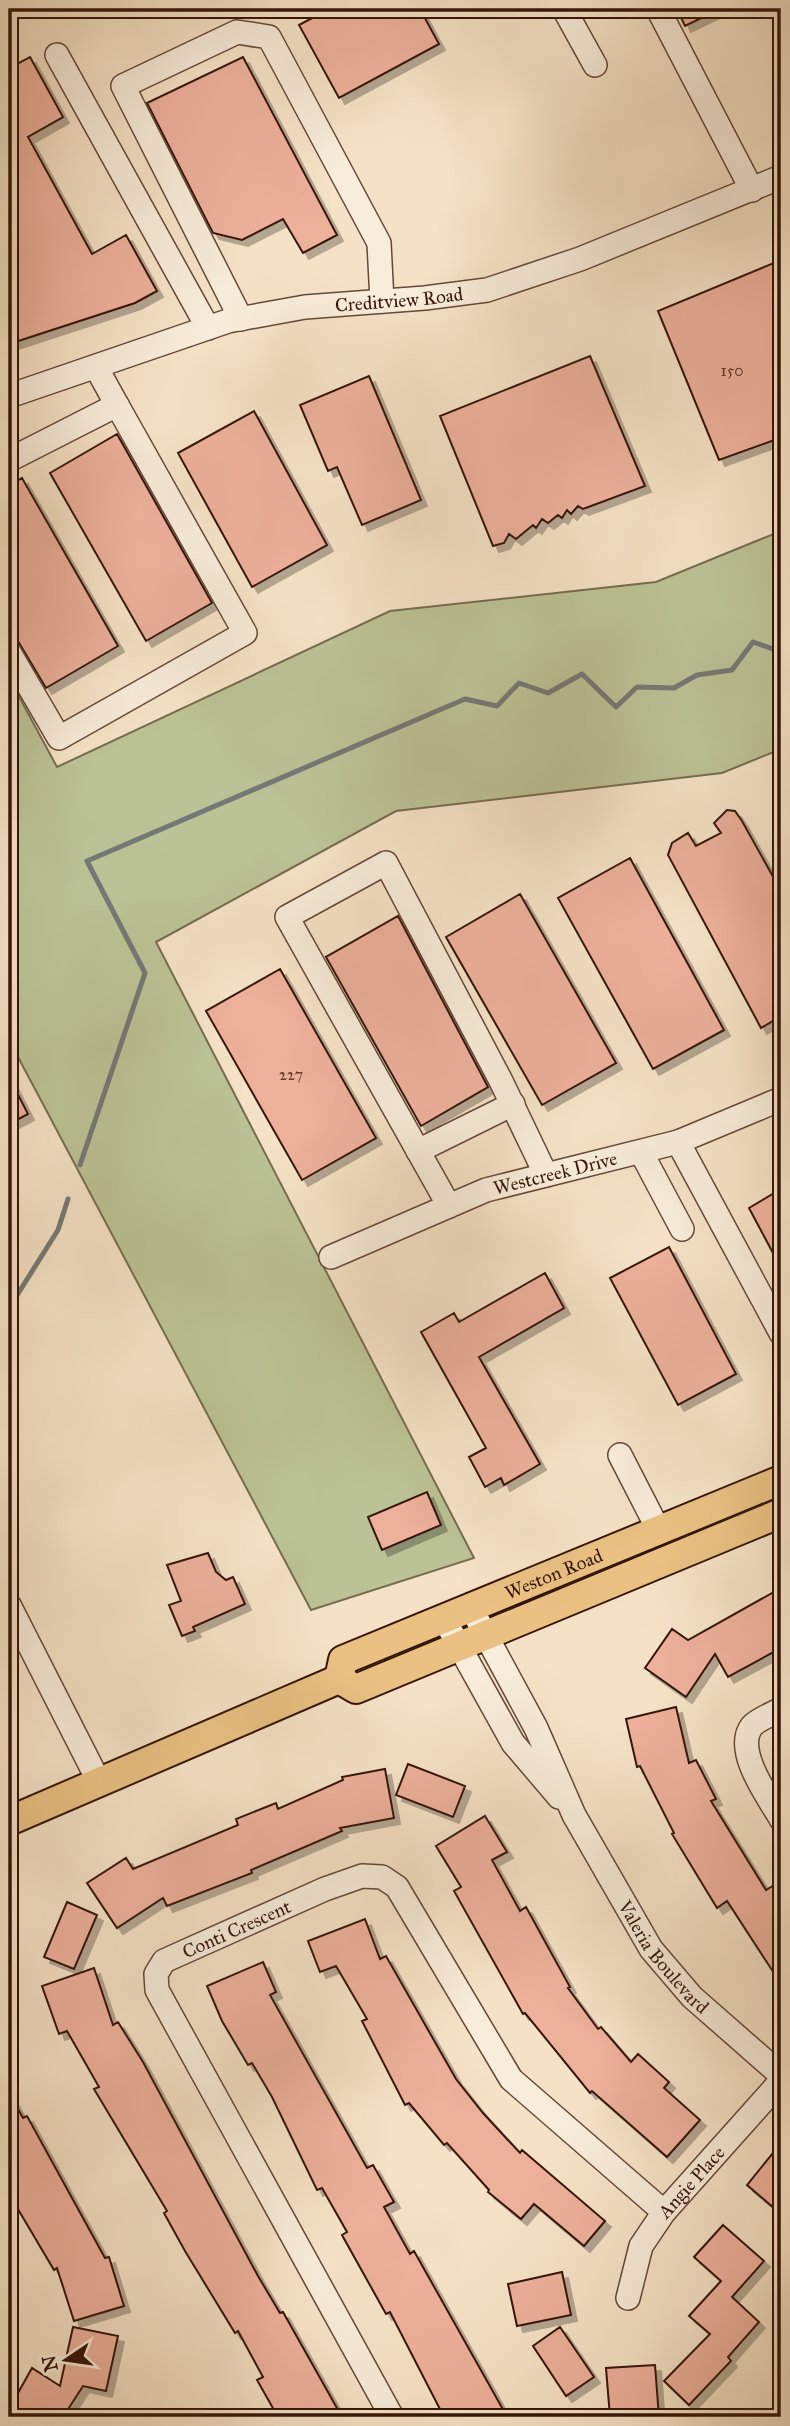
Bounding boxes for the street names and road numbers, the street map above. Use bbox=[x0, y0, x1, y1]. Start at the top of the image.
street label: Creditview Road bbox=[334, 282, 465, 317]
street label: Westcreek Drive bbox=[491, 1147, 619, 1200]
street label: Weston Road bbox=[501, 1543, 606, 1604]
street label: Conti Crescent bbox=[179, 1895, 295, 1963]
street label: Valeria Boulevard bbox=[613, 1896, 714, 2019]
street label: Angie Place bbox=[652, 2141, 730, 2224]

